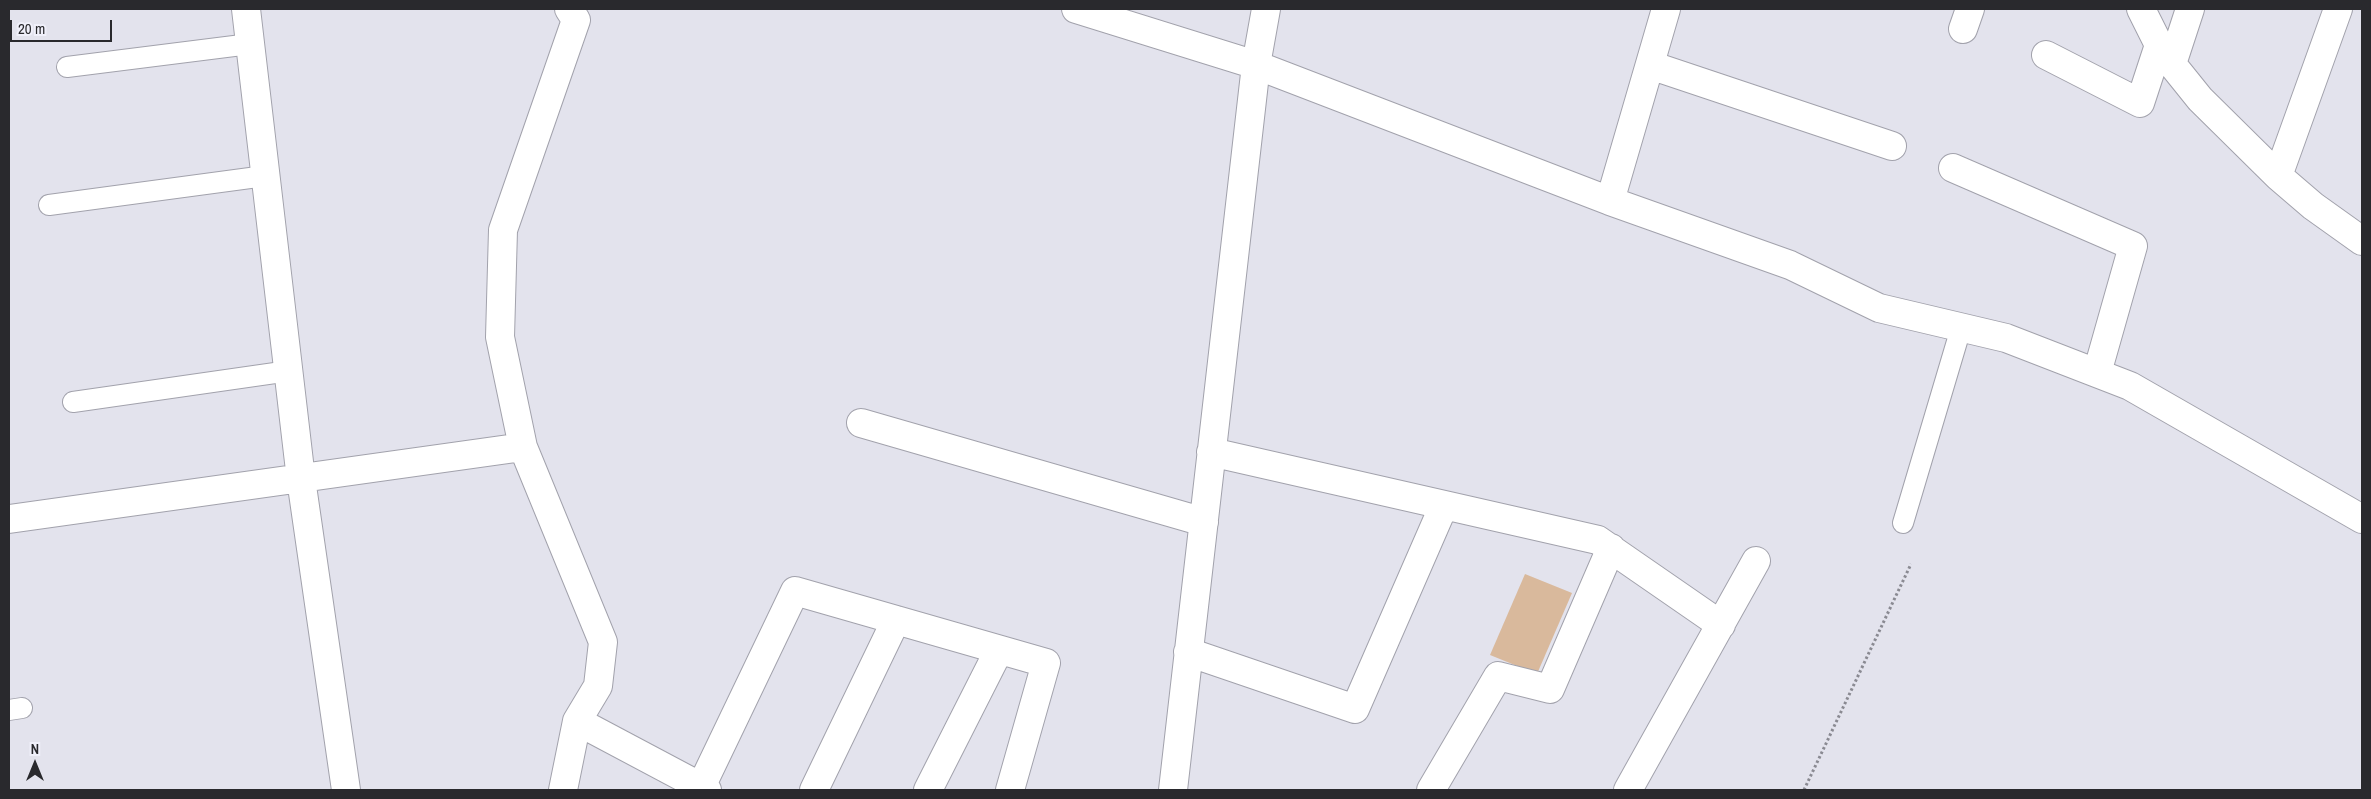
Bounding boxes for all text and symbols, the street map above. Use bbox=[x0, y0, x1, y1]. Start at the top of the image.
scale bar bbox=[12, 10, 115, 42]
text: 20 m bbox=[18, 18, 45, 39]
north arrow bbox=[10, 739, 60, 789]
text: N bbox=[31, 740, 39, 758]

